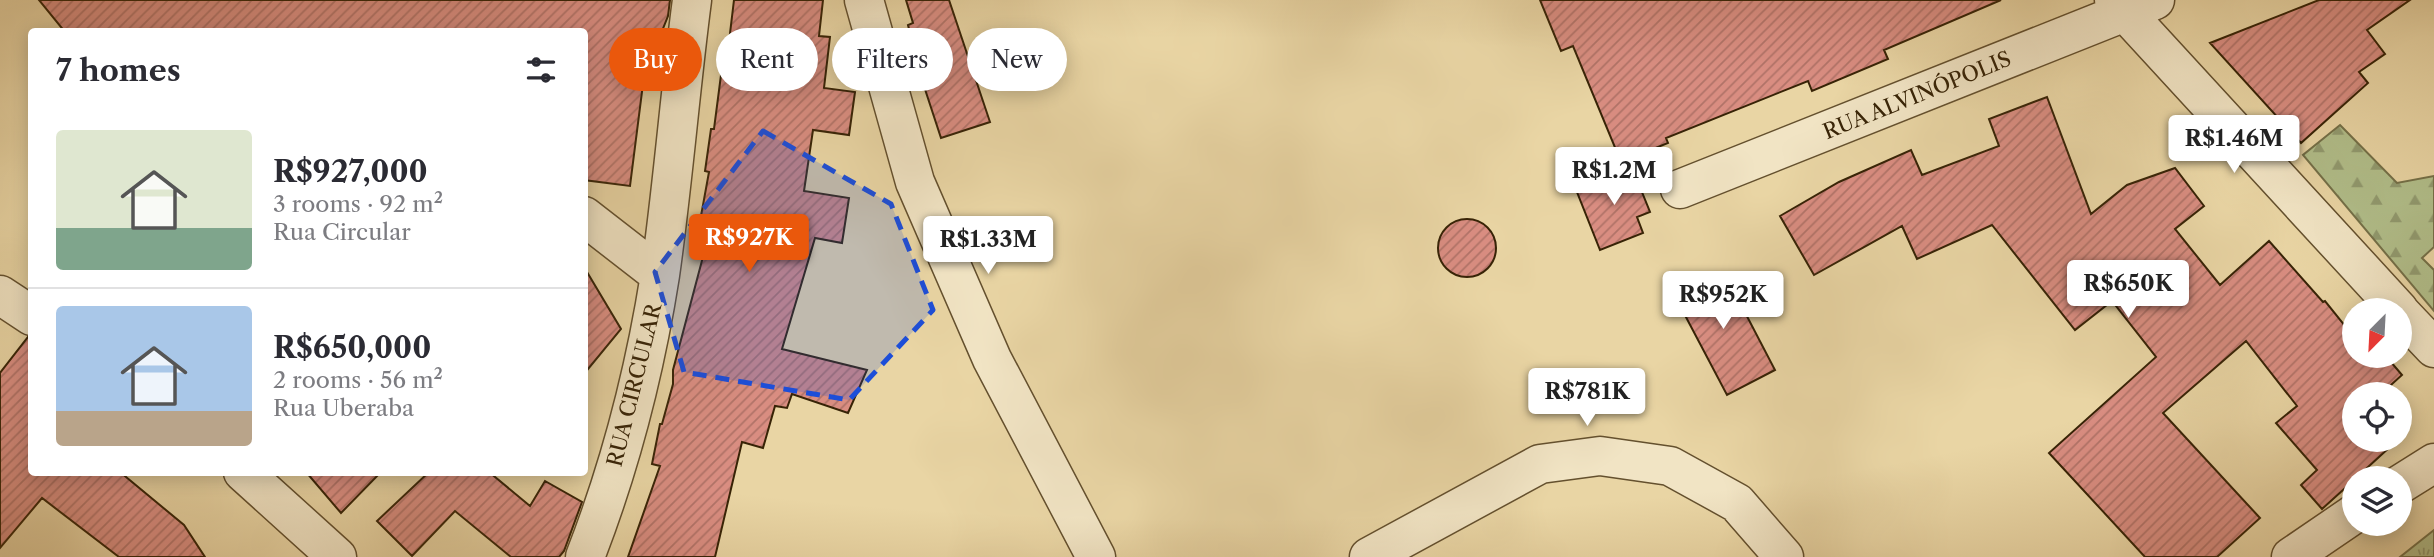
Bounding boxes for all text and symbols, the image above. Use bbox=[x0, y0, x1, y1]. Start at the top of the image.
chip: Buy bbox=[609, 28, 702, 91]
chip: Rent bbox=[716, 28, 818, 91]
chip: Filters bbox=[832, 28, 953, 91]
chip: New bbox=[967, 28, 1067, 91]
street label: RUA ALVINÓPOLIS bbox=[1819, 46, 2015, 144]
icon: filters bbox=[522, 51, 560, 89]
text: 7 homes bbox=[56, 52, 181, 89]
pin: R$1.46M bbox=[2169, 116, 2299, 175]
text: R$1.46M bbox=[2184, 124, 2284, 152]
pin: R$1.2M bbox=[1557, 148, 1671, 207]
text: R$927,000 bbox=[273, 153, 428, 190]
text: R$1.2M bbox=[1571, 156, 1657, 184]
icon: home bbox=[112, 158, 196, 242]
text: 3 rooms · 92 m² bbox=[273, 190, 443, 218]
pin: R$927K bbox=[692, 215, 806, 274]
pin: R$1.33M bbox=[923, 216, 1053, 276]
text: Rua Circular bbox=[273, 218, 411, 246]
text: R$927K bbox=[705, 223, 793, 251]
text: R$1.33M bbox=[939, 225, 1037, 253]
pin: R$650K bbox=[2071, 260, 2185, 320]
text: R$650K bbox=[2083, 269, 2173, 297]
pin: R$952K bbox=[1666, 272, 1780, 331]
text: R$952K bbox=[1679, 280, 1767, 308]
north arrow bbox=[2342, 298, 2412, 368]
map controls bbox=[2342, 298, 2412, 536]
street label: RUA CIRCULAR bbox=[602, 299, 667, 469]
text: R$650,000 bbox=[273, 329, 431, 366]
icon: home bbox=[112, 334, 196, 418]
text: 2 rooms · 56 m² bbox=[273, 366, 443, 394]
pin: R$781K bbox=[1530, 368, 1644, 428]
text: R$781K bbox=[1544, 377, 1630, 405]
button: locate bbox=[2342, 382, 2412, 452]
text: Rua Uberaba bbox=[273, 394, 414, 422]
button: layers bbox=[2342, 466, 2412, 536]

